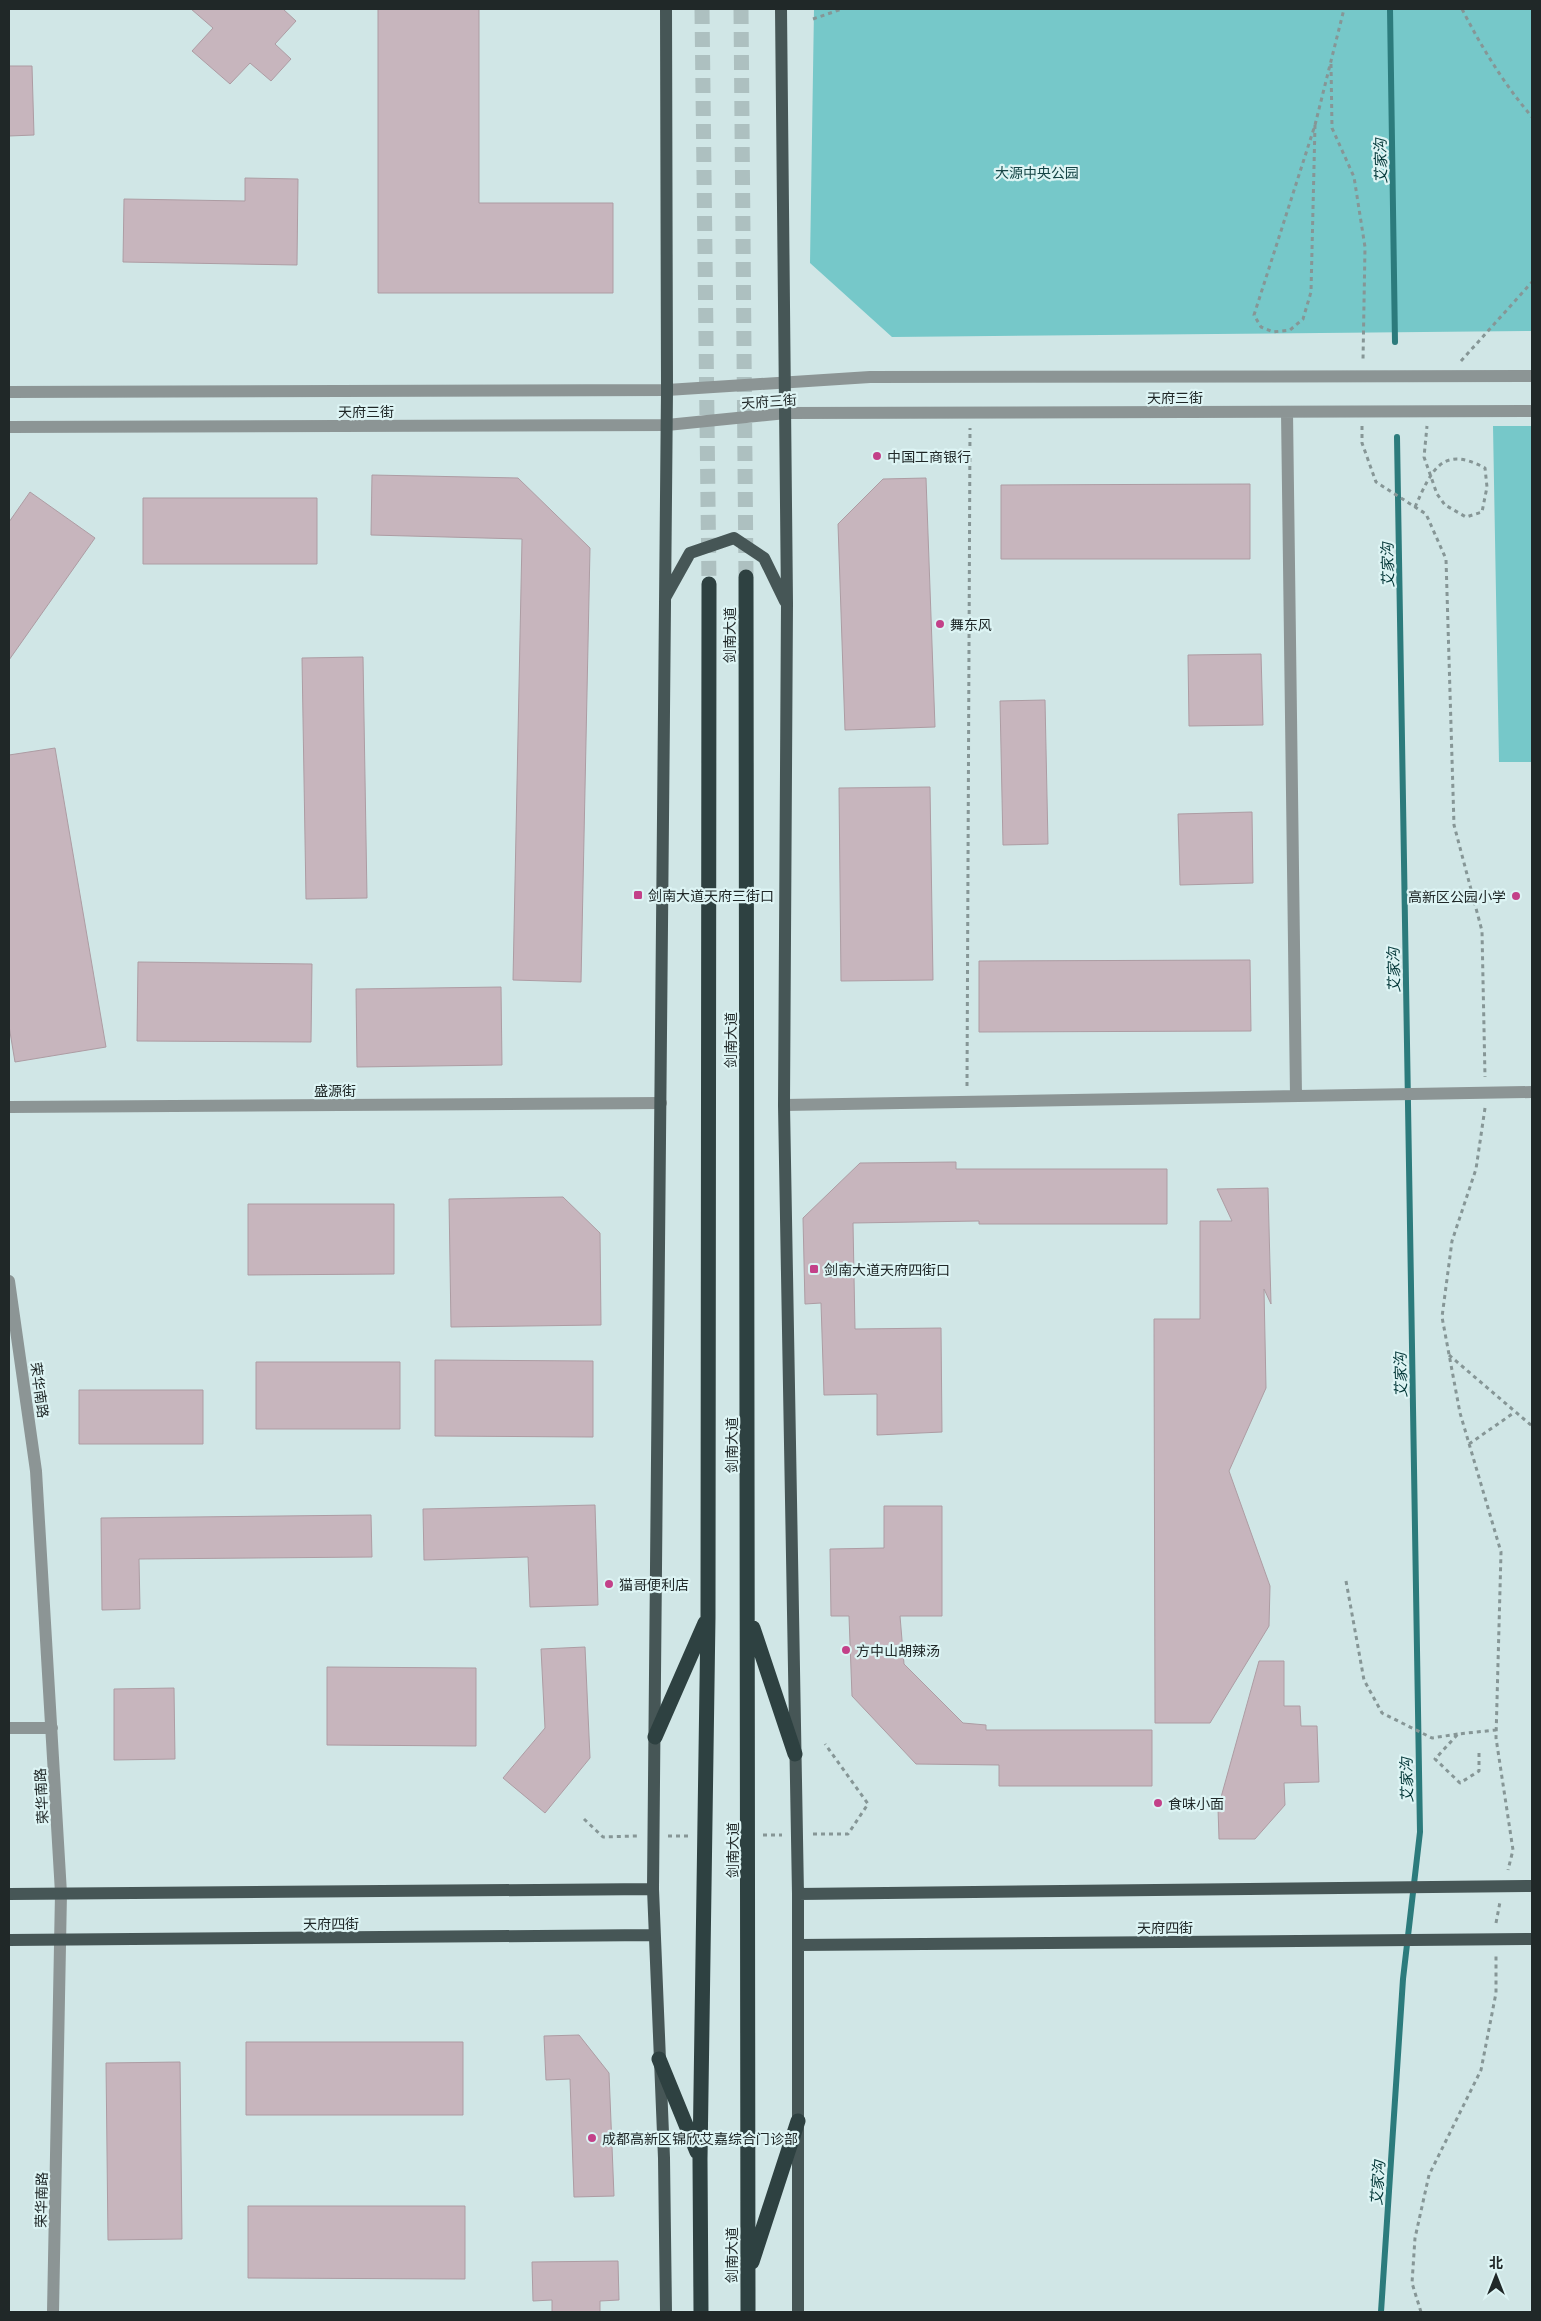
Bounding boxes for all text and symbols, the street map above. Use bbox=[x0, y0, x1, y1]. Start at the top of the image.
water label: 艾家沟 bbox=[1371, 136, 1389, 184]
park label: 大源中央公园 bbox=[995, 164, 1079, 181]
street label: 天府三街 bbox=[1147, 389, 1203, 406]
street label: 天府三街 bbox=[740, 391, 798, 411]
street label: 天府三街 bbox=[338, 403, 394, 420]
place label: 中国工商银行 bbox=[887, 448, 971, 465]
marker: 中国工商银行 bbox=[871, 450, 883, 462]
water label: 艾家沟 bbox=[1378, 540, 1396, 588]
street label: 剑南大道 bbox=[721, 607, 738, 663]
place label: 舞东风 bbox=[950, 616, 992, 633]
marker: 舞东风 bbox=[934, 618, 946, 630]
place label: 剑南大道天府三街口 bbox=[648, 887, 774, 904]
place label: 高新区公园小学 bbox=[1408, 888, 1506, 905]
marker: 剑南大道天府三街口 bbox=[632, 889, 644, 901]
marker: 高新区公园小学 bbox=[1510, 890, 1522, 902]
water label: 艾家沟 bbox=[1384, 945, 1402, 993]
street label: 剑南大道 bbox=[722, 1012, 739, 1068]
street label: 盛源街 bbox=[314, 1082, 356, 1099]
place label: 剑南大道天府四街口 bbox=[824, 1261, 950, 1278]
marker: 剑南大道天府四街口 bbox=[808, 1263, 820, 1275]
water label: 艾家沟 bbox=[1391, 1350, 1409, 1398]
street label: 荣华南路 bbox=[28, 1361, 52, 1419]
street label: 剑南大道 bbox=[723, 1417, 740, 1473]
place label: 猫哥便利店 bbox=[619, 1576, 689, 1593]
marker: 猫哥便利店 bbox=[603, 1578, 615, 1590]
place label: 方中山胡辣汤 bbox=[856, 1642, 940, 1659]
marker: 方中山胡辣汤 bbox=[840, 1644, 852, 1656]
water label: 艾家沟 bbox=[1397, 1755, 1415, 1803]
street label: 荣华南路 bbox=[31, 1768, 51, 1824]
place label: 食味小面 bbox=[1168, 1795, 1224, 1812]
marker: 食味小面 bbox=[1152, 1797, 1164, 1809]
street label: 剑南大道 bbox=[724, 1822, 741, 1878]
street label: 天府四街 bbox=[303, 1915, 359, 1932]
street label: 天府四街 bbox=[1137, 1919, 1193, 1936]
place label: 成都高新区锦欣艾嘉综合门诊部 bbox=[602, 2130, 798, 2147]
marker: 成都高新区锦欣艾嘉综合门诊部 bbox=[586, 2132, 598, 2144]
water label: 艾家沟 bbox=[1366, 2158, 1388, 2206]
street label: 荣华南路 bbox=[32, 2172, 50, 2228]
street label: 剑南大道 bbox=[723, 2227, 740, 2283]
north arrow bbox=[1471, 2251, 1521, 2301]
text: 北 bbox=[1489, 2254, 1503, 2271]

